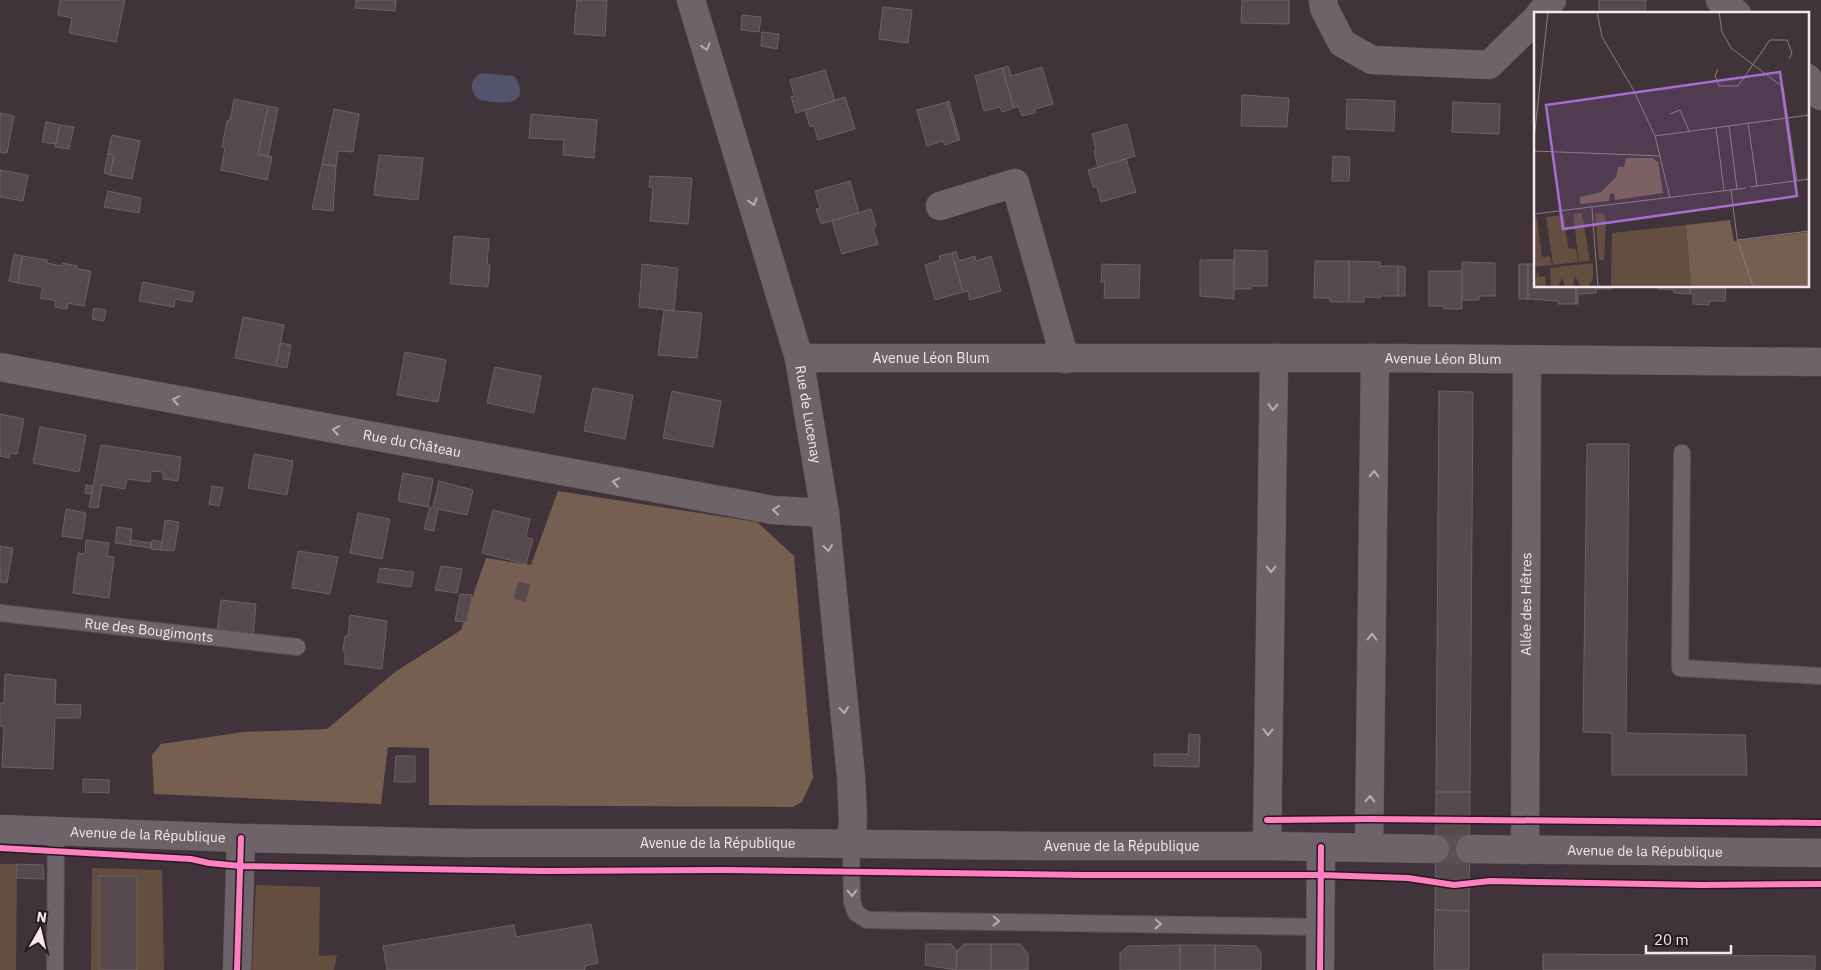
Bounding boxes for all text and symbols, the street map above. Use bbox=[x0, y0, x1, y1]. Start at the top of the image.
inset map bbox=[1534, 12, 1808, 288]
one-way arrow bbox=[700, 42, 710, 50]
one-way arrow bbox=[747, 197, 757, 206]
street label: Avenue Léon Blum bbox=[873, 349, 989, 367]
street label: Avenue Léon Blum bbox=[1384, 349, 1502, 368]
street label: Rue de Lucenay bbox=[791, 364, 825, 465]
one-way arrow bbox=[172, 396, 181, 406]
one-way arrow bbox=[1268, 404, 1278, 411]
street label: Rue du Château bbox=[361, 425, 463, 461]
one-way arrow bbox=[332, 426, 340, 436]
one-way arrow bbox=[1369, 470, 1379, 478]
one-way arrow bbox=[612, 477, 621, 488]
one-way arrow bbox=[772, 505, 780, 516]
one-way arrow bbox=[822, 544, 833, 552]
street label: Allée des Hêtres bbox=[1517, 552, 1535, 656]
one-way arrow bbox=[1265, 566, 1276, 574]
street label: Rue des Bougimonts bbox=[84, 614, 215, 646]
one-way arrow bbox=[1367, 633, 1377, 640]
one-way arrow bbox=[839, 706, 850, 714]
one-way arrow bbox=[1263, 728, 1273, 736]
one-way arrow bbox=[1365, 795, 1375, 803]
street label: Avenue de la République bbox=[70, 823, 226, 846]
street label: Avenue de la République bbox=[640, 834, 796, 852]
street label: Avenue de la République bbox=[1044, 837, 1200, 855]
street label: Avenue de la République bbox=[1567, 841, 1723, 861]
one-way arrow bbox=[846, 889, 857, 897]
north arrow bbox=[15, 905, 65, 955]
text: N bbox=[36, 908, 48, 927]
one-way arrow bbox=[992, 916, 1000, 926]
one-way arrow bbox=[1154, 919, 1162, 929]
scale bar bbox=[1646, 922, 1731, 954]
text: 20 m bbox=[1654, 930, 1689, 949]

